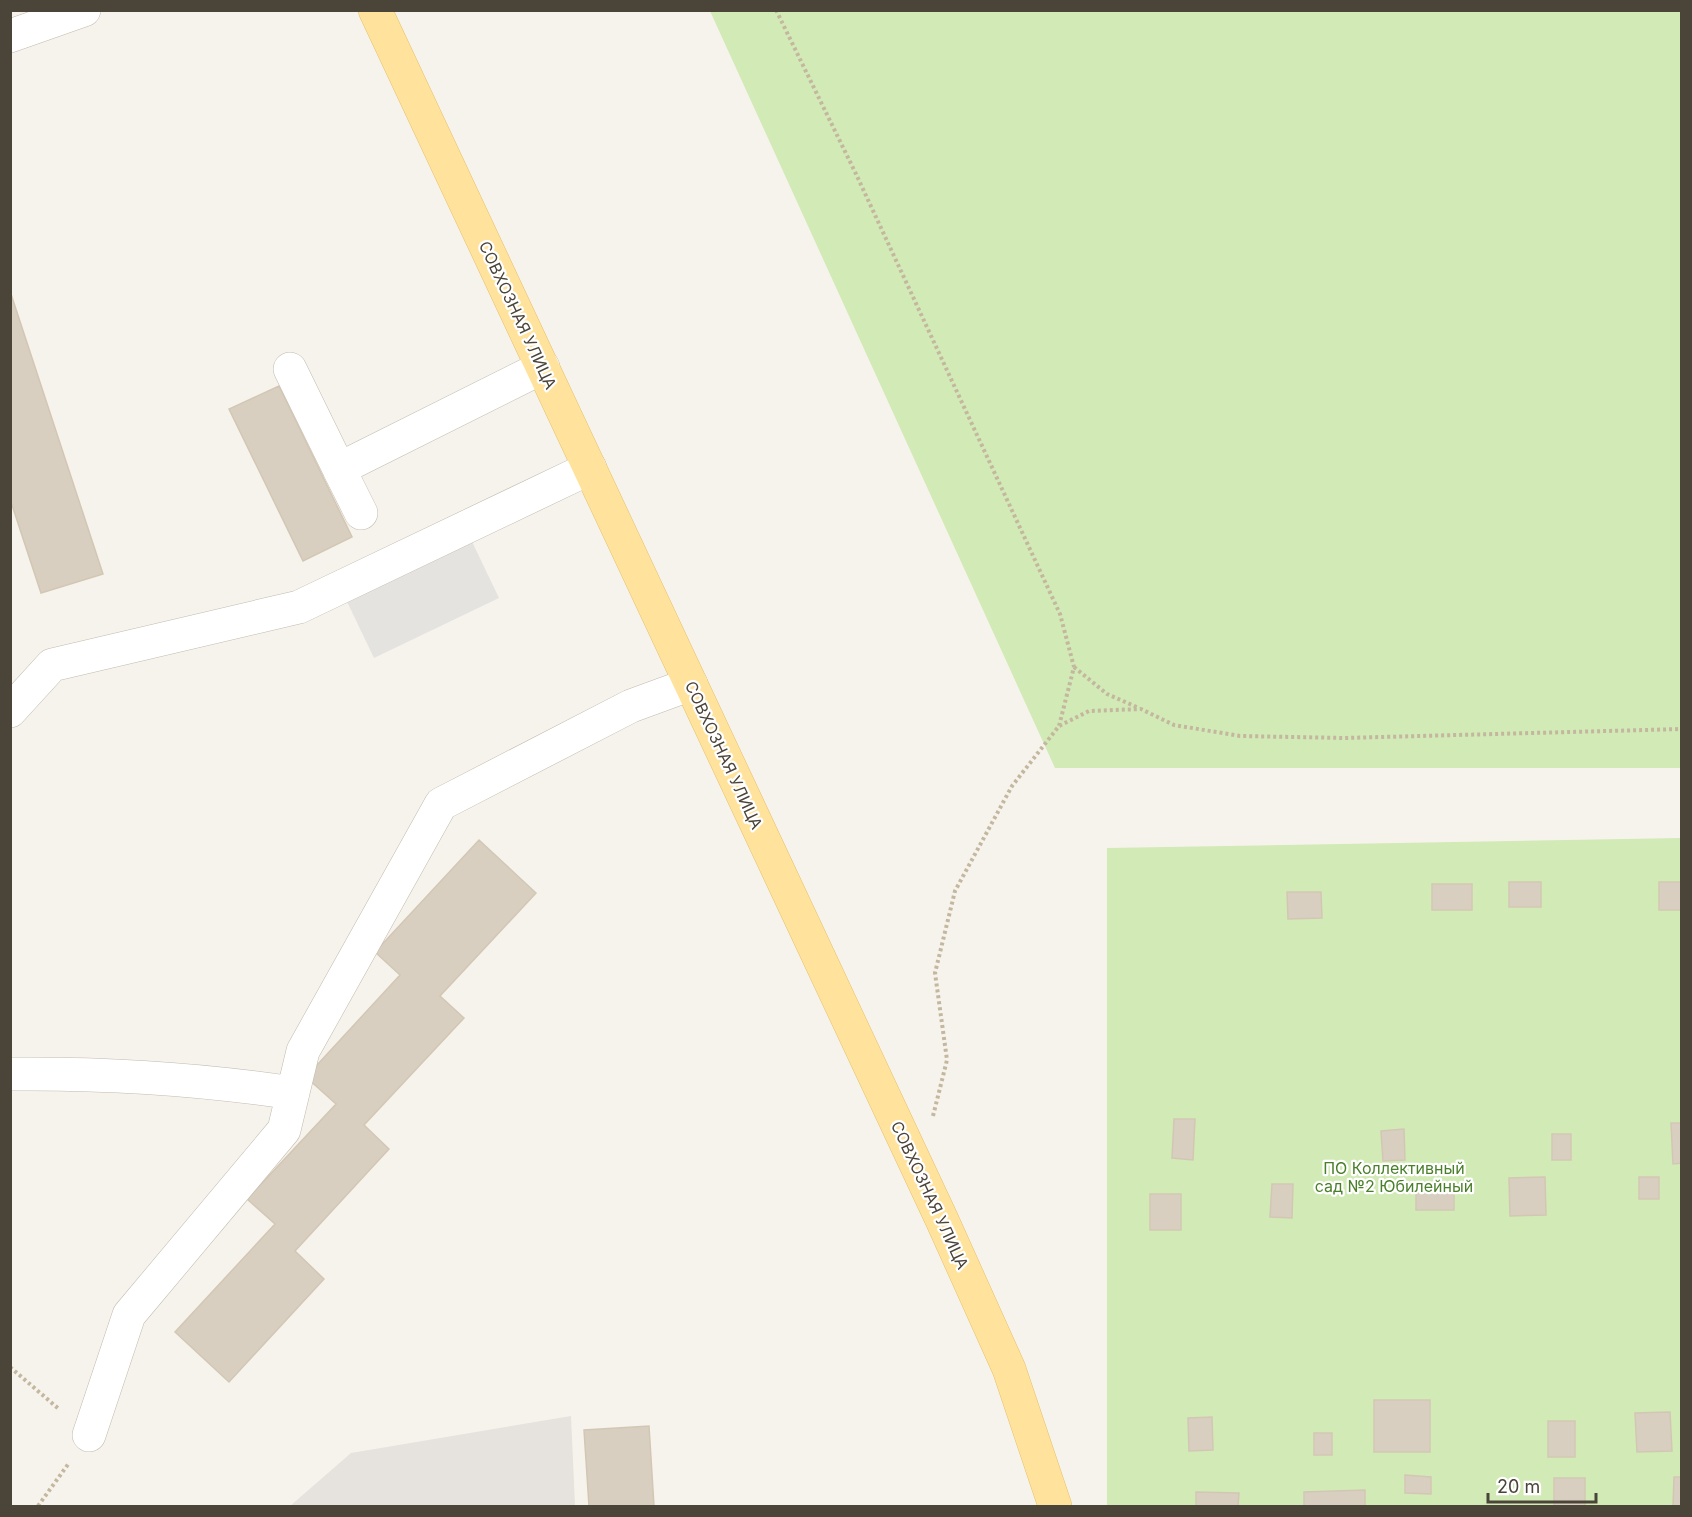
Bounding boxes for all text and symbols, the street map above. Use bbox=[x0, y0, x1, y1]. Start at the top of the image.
street label: СОВХОЗНАЯ УЛИЦА bbox=[475, 238, 561, 392]
street label: СОВХОЗНАЯ УЛИЦА bbox=[681, 678, 767, 832]
street label: СОВХОЗНАЯ УЛИЦА bbox=[887, 1118, 973, 1272]
park label: ПО Коллективный сад №2 Юбилейный bbox=[1315, 1158, 1473, 1196]
scale bar bbox=[1488, 1466, 1596, 1504]
text: 20 m bbox=[1497, 1476, 1540, 1497]

